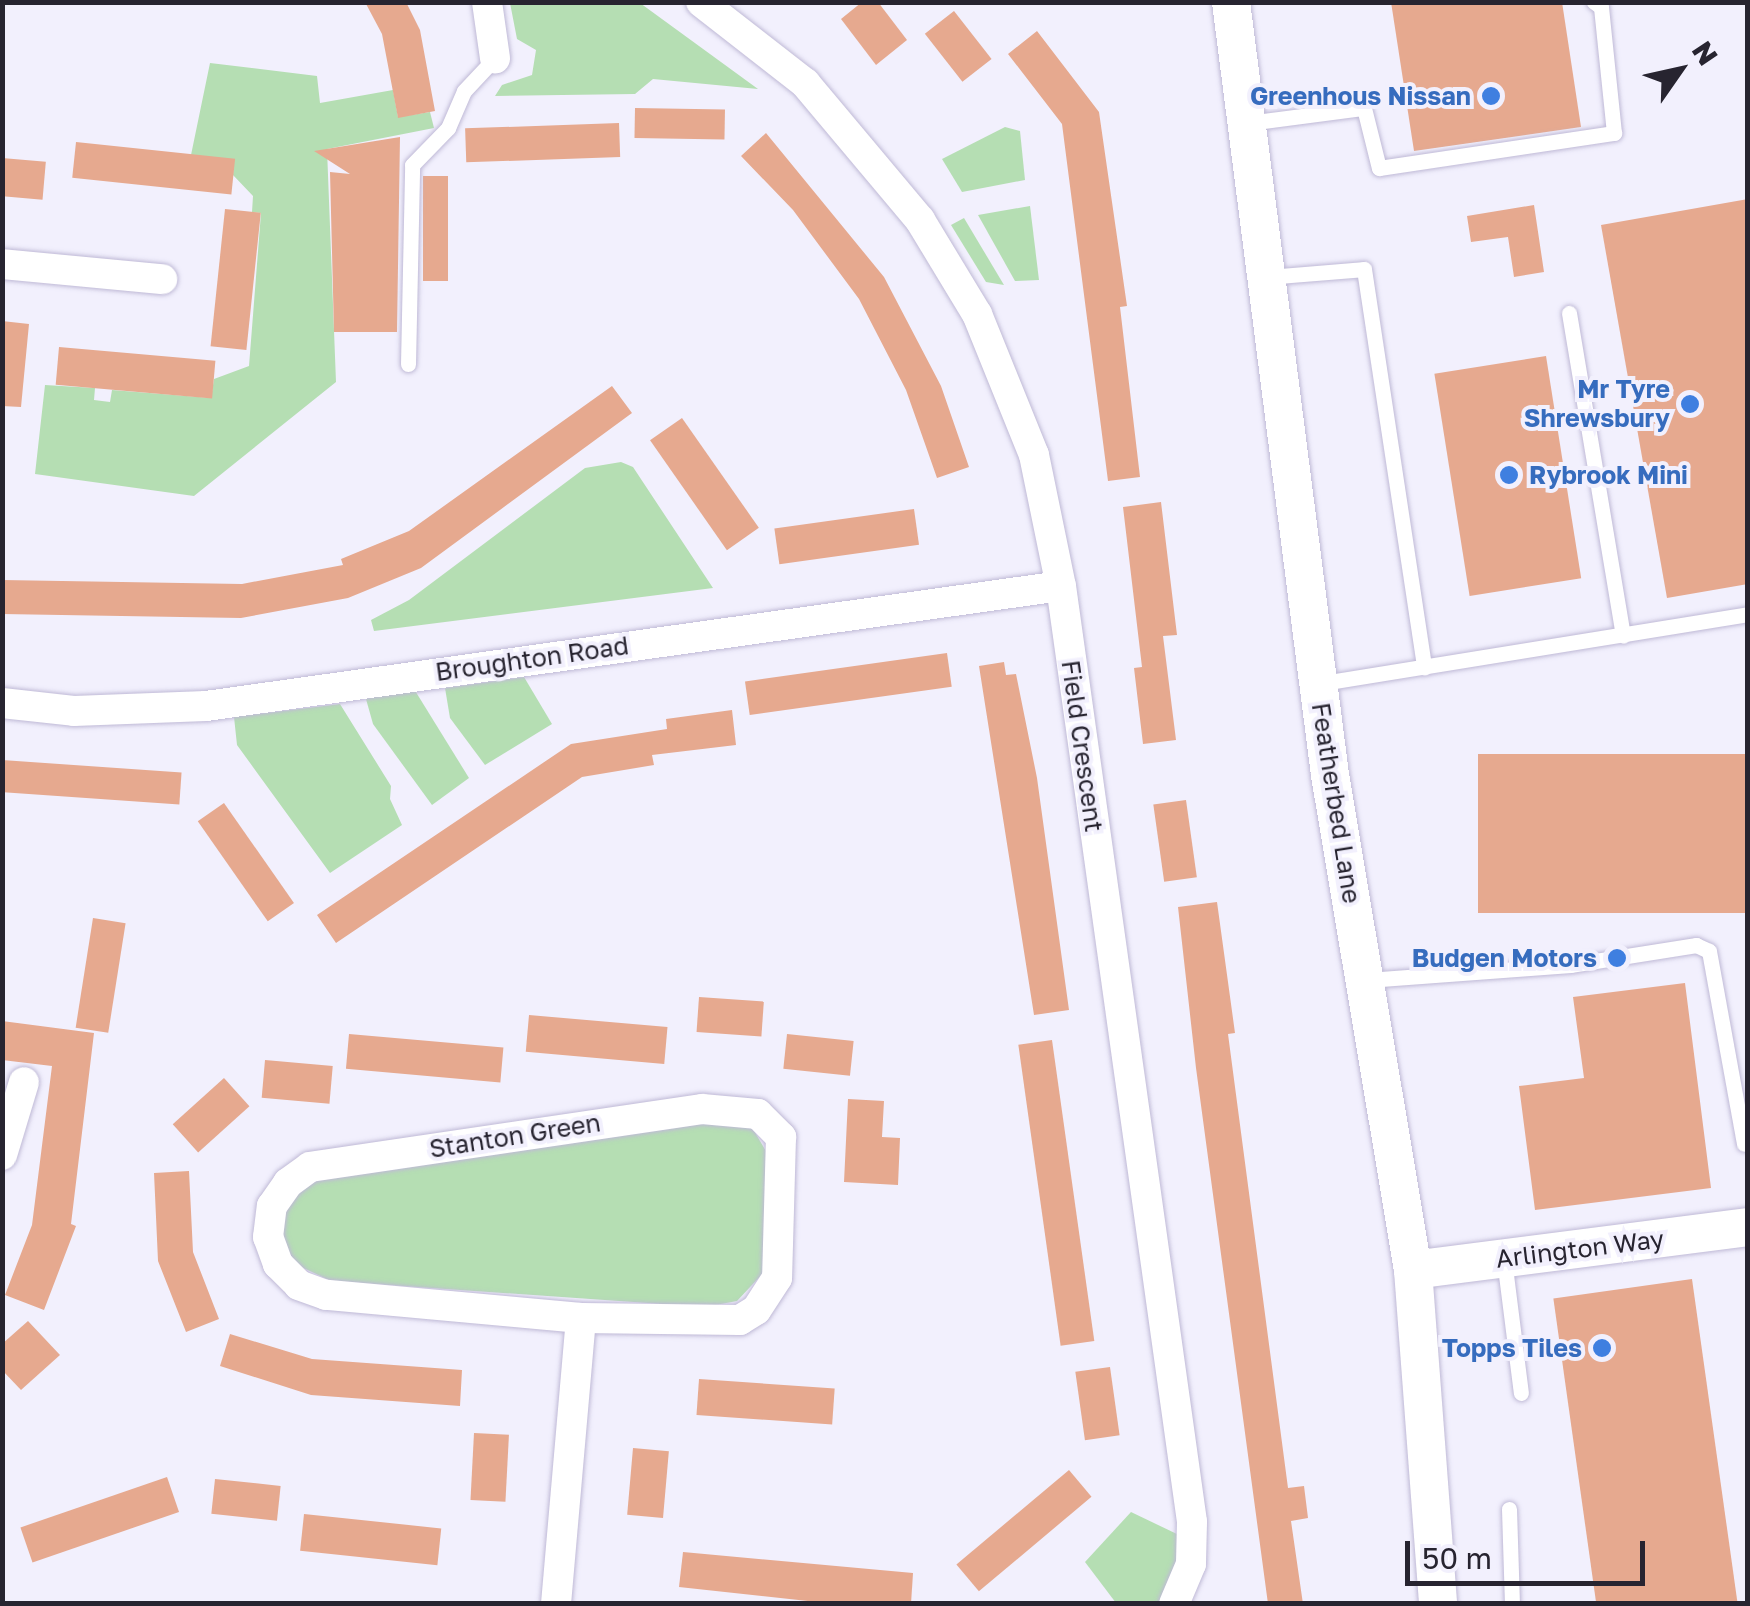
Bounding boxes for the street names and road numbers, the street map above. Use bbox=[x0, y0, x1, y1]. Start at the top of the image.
street label: Broughton Road bbox=[433, 631, 631, 687]
street label: Field Crescent bbox=[1055, 658, 1109, 834]
street label: Featherbed Lane bbox=[1305, 701, 1367, 905]
street label: Stanton Green bbox=[427, 1108, 603, 1164]
street label: Arlington Way bbox=[1494, 1224, 1666, 1274]

